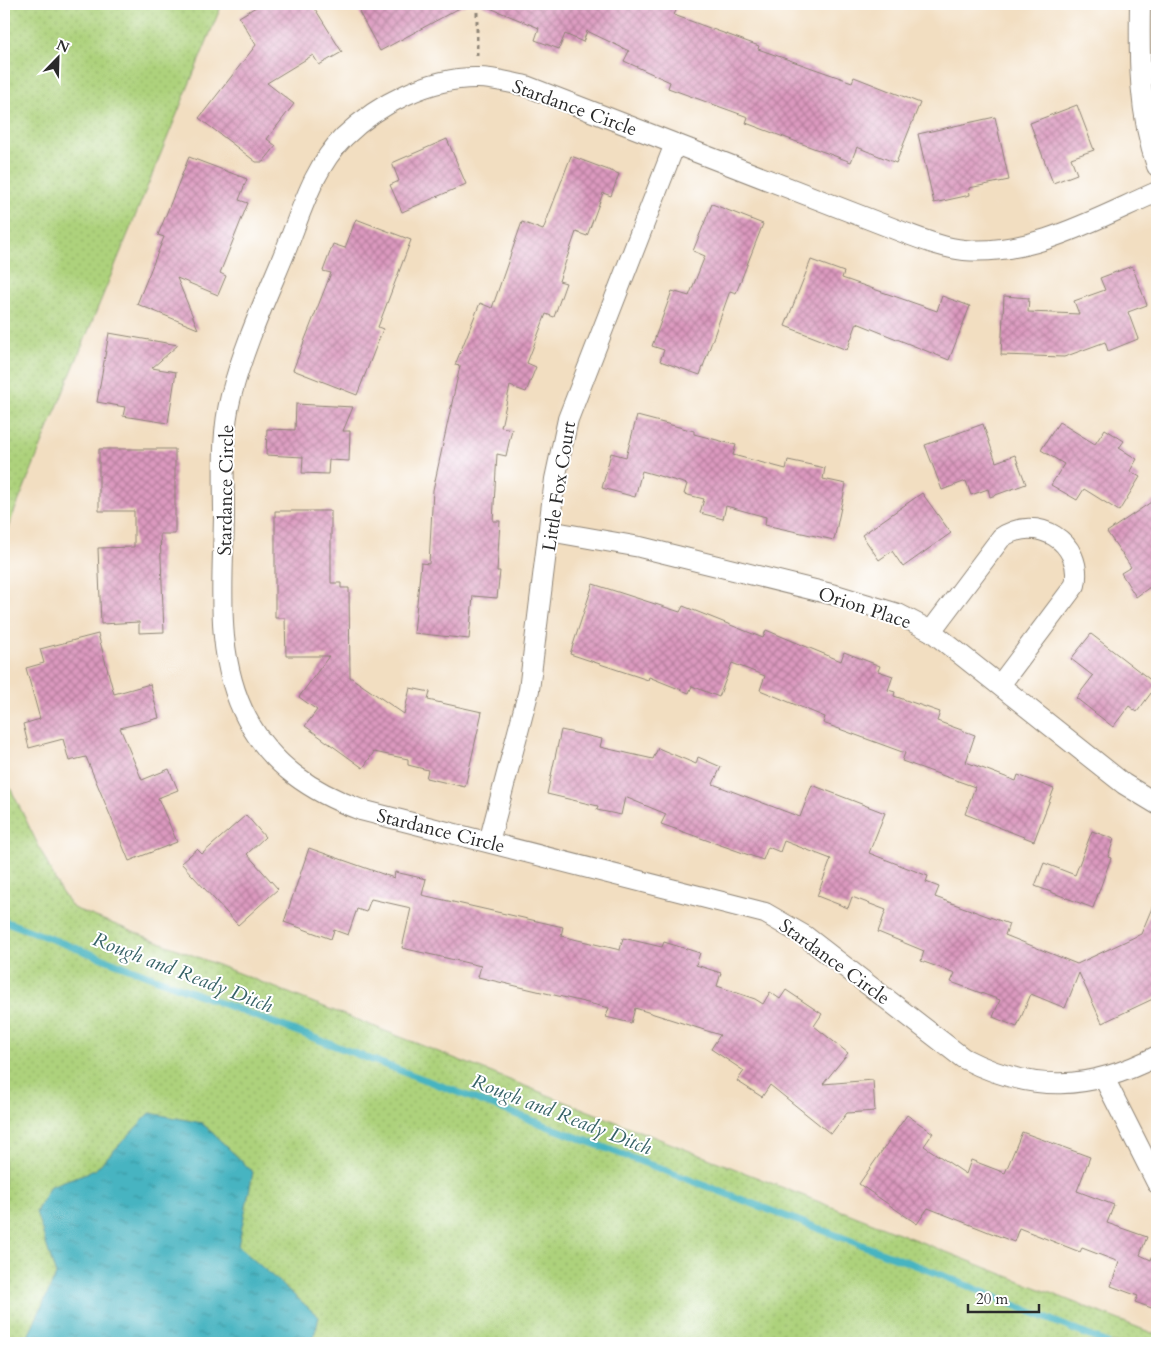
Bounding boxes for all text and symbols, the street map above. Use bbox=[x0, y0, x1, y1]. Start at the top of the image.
north arrow bbox=[32, 32, 82, 82]
text: N bbox=[54, 35, 72, 58]
street label: Stardance Circle bbox=[509, 73, 641, 143]
street label: Little Fox Court bbox=[536, 419, 582, 553]
street label: Stardance Circle bbox=[212, 424, 240, 556]
street label: Orion Place bbox=[815, 581, 915, 635]
street label: Stardance Circle bbox=[374, 802, 508, 859]
street label: Stardance Circle bbox=[774, 913, 895, 1011]
water label: Rough and Ready Ditch bbox=[89, 926, 277, 1019]
water label: Rough and Ready Ditch bbox=[468, 1068, 656, 1161]
scale bar bbox=[968, 1282, 1040, 1314]
text: 20 m bbox=[976, 1289, 1008, 1309]

